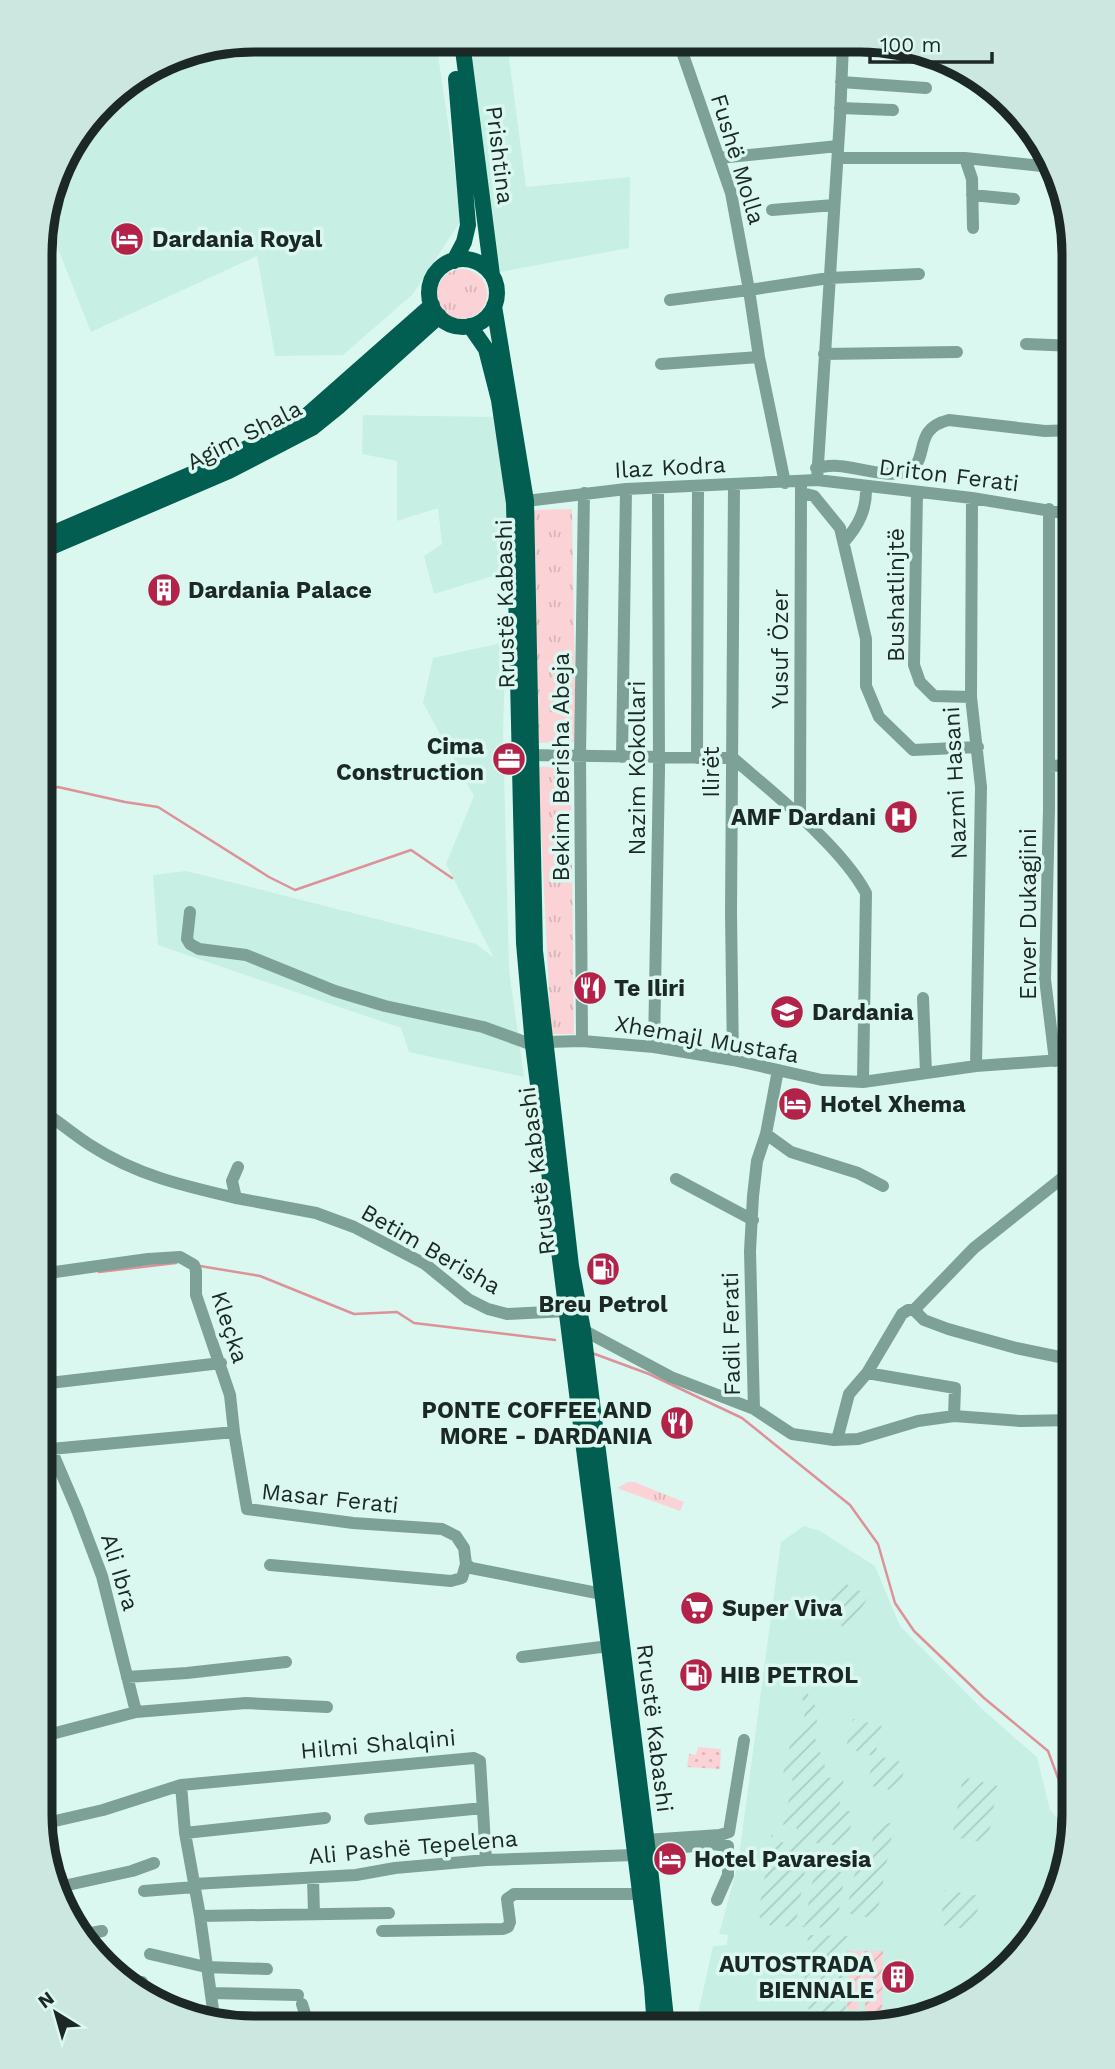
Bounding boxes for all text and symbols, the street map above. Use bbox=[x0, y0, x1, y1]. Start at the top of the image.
scale bar bbox=[870, 21, 992, 65]
text: 100 m bbox=[880, 32, 942, 57]
street label: Fushë Molla bbox=[705, 91, 770, 228]
street label: Prishtina bbox=[480, 104, 519, 206]
hotel icon: Dardania Royal bbox=[108, 220, 146, 258]
place label: Dardania Royal bbox=[152, 226, 323, 253]
street label: Agim Shala bbox=[182, 395, 306, 476]
street label: Ilaz Kodra bbox=[614, 451, 726, 484]
street label: Driton Ferati bbox=[877, 454, 1021, 497]
street label: Rrustë Kabashi bbox=[491, 519, 520, 689]
street label: Bushatlinjtë bbox=[883, 528, 910, 662]
building icon: Dardania Palace bbox=[145, 571, 183, 609]
place label: Dardania Palace bbox=[188, 577, 372, 604]
street label: Yusuf Özer bbox=[767, 589, 794, 709]
street label: Bekim Berisha Abeja bbox=[548, 653, 575, 881]
street label: Nazim Kokollari bbox=[624, 681, 651, 855]
street label: Nazmi Hasani bbox=[938, 706, 973, 860]
place label: Cima Construction bbox=[336, 733, 485, 786]
office icon: Cima Construction bbox=[490, 740, 528, 778]
street label: Ilirët bbox=[698, 746, 725, 798]
hospital icon: AMF Dardani bbox=[882, 798, 920, 836]
place label: AMF Dardani bbox=[731, 804, 876, 831]
street label: Enver Dukagjini bbox=[1015, 828, 1042, 1000]
restaurant icon: Te Iliri bbox=[571, 969, 609, 1007]
place label: Te Iliri bbox=[614, 975, 685, 1002]
school or university icon: Dardania bbox=[768, 993, 806, 1031]
place label: Dardania bbox=[812, 999, 914, 1026]
street label: Xhemajl Mustafa bbox=[613, 1010, 801, 1069]
street label: Rrustë Kabashi bbox=[514, 1085, 561, 1257]
hotel icon: Hotel Xhema bbox=[776, 1085, 814, 1123]
place label: Hotel Xhema bbox=[820, 1091, 966, 1118]
street label: Betim Berisha bbox=[356, 1199, 505, 1300]
fuel station icon: Breu Petrol bbox=[584, 1250, 622, 1288]
street label: Fadil Ferati bbox=[717, 1272, 746, 1396]
street label: Kleçka bbox=[205, 1288, 254, 1367]
place label: Breu Petrol bbox=[539, 1291, 668, 1318]
place label: PONTE COFFEE AND MORE - DARDANIA bbox=[422, 1397, 652, 1450]
restaurant icon: PONTE COFFEE AND MORE - DARDANIA bbox=[658, 1404, 696, 1442]
street label: Masar Ferati bbox=[260, 1478, 400, 1519]
street label: Ali Ibra bbox=[95, 1530, 144, 1614]
supermarket icon: Super Viva bbox=[678, 1589, 716, 1627]
place label: Super Viva bbox=[722, 1595, 843, 1622]
street label: Rrustë Kabashi bbox=[631, 1642, 678, 1814]
fuel station icon: HIB PETROL bbox=[677, 1656, 715, 1694]
place label: HIB PETROL bbox=[720, 1662, 858, 1689]
street label: Hilmi Shalqini bbox=[299, 1724, 457, 1765]
street label: Ali Pashë Tepelena bbox=[307, 1825, 519, 1870]
hotel icon: Hotel Pavaresia bbox=[651, 1840, 689, 1878]
place label: Hotel Pavaresia bbox=[694, 1846, 872, 1873]
place label: AUTOSTRADA BIENNALE bbox=[719, 1951, 874, 2004]
building icon: AUTOSTRADA BIENNALE bbox=[879, 1958, 917, 1996]
north arrow bbox=[21, 1978, 91, 2048]
text: N bbox=[34, 1986, 59, 2013]

